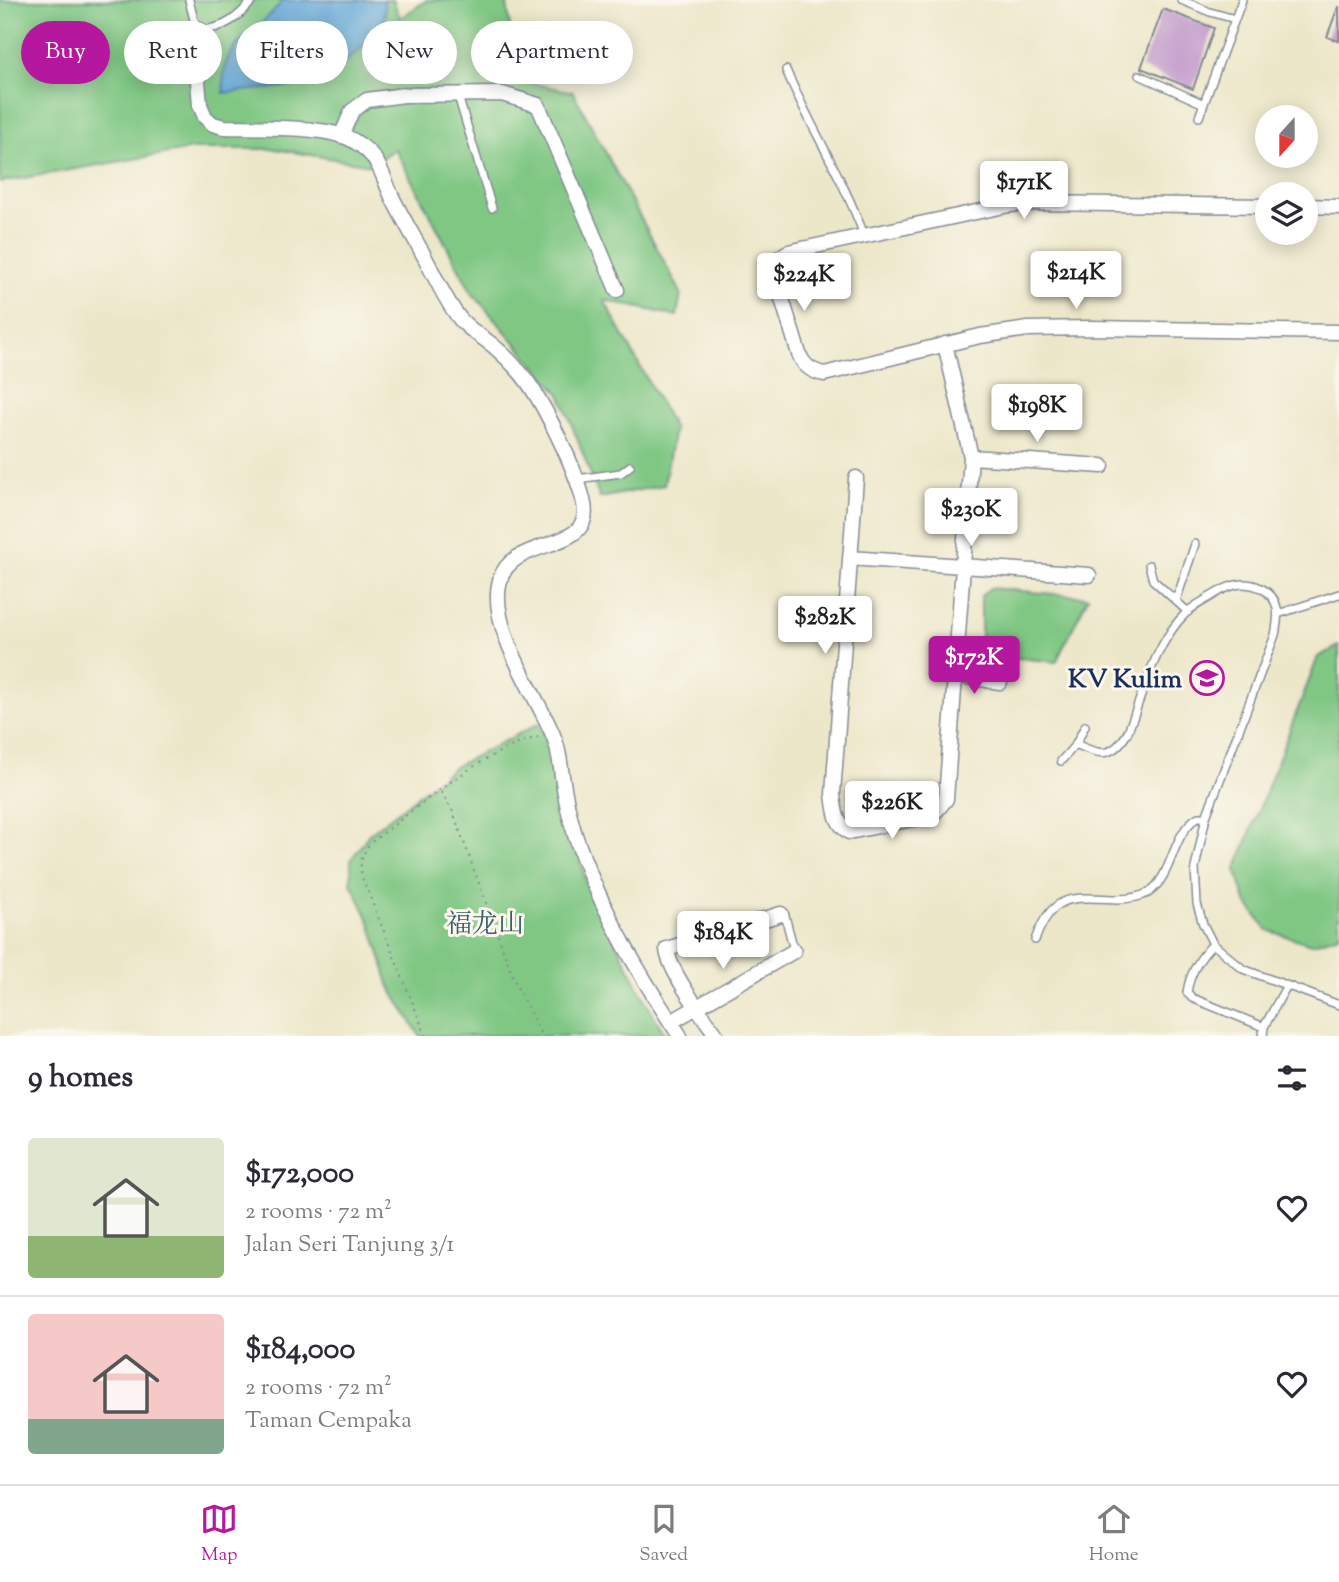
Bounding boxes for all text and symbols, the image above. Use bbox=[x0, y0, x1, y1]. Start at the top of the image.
chip: Buy bbox=[21, 21, 110, 84]
chip: Rent bbox=[124, 21, 222, 84]
chip: Filters bbox=[236, 21, 348, 84]
chip: New bbox=[362, 21, 457, 84]
chip: Apartment bbox=[471, 21, 633, 84]
north arrow bbox=[1255, 105, 1318, 168]
map controls bbox=[1255, 105, 1318, 245]
pin: $171K bbox=[975, 162, 1073, 221]
text: $171K bbox=[996, 167, 1052, 200]
button: layers bbox=[1255, 182, 1318, 245]
pin: $214K bbox=[1027, 252, 1125, 311]
pin: $224K bbox=[755, 254, 853, 313]
text: $214K bbox=[1046, 257, 1106, 290]
text: $224K bbox=[773, 259, 835, 292]
pin: $198K bbox=[988, 384, 1086, 444]
text: $198K bbox=[1007, 390, 1067, 423]
pin: $230K bbox=[922, 489, 1020, 548]
text: $230K bbox=[941, 494, 1001, 527]
pin: $282K bbox=[776, 596, 874, 656]
text: $282K bbox=[794, 602, 856, 635]
pin: $172K bbox=[925, 636, 1023, 696]
text: $172K bbox=[945, 642, 1003, 675]
school or university icon: KV Kulim bbox=[1188, 659, 1226, 697]
place label: KV Kulim bbox=[1068, 662, 1182, 699]
pin: $226K bbox=[843, 782, 941, 841]
text: $226K bbox=[861, 787, 923, 820]
park label: 福龙山 bbox=[446, 907, 524, 944]
pin: $184K bbox=[674, 912, 772, 971]
text: $184K bbox=[693, 917, 753, 950]
text: 9 homes bbox=[28, 1057, 133, 1100]
icon: filters bbox=[1273, 1059, 1311, 1097]
text: $172,000 bbox=[245, 1153, 354, 1196]
icon: home bbox=[84, 1166, 168, 1250]
icon: heart bbox=[1273, 1189, 1311, 1227]
text: 2 rooms · 72 m² bbox=[245, 1196, 392, 1229]
text: Jalan Seri Tanjung 3/1 bbox=[245, 1229, 454, 1262]
text: $184,000 bbox=[245, 1329, 355, 1372]
icon: home bbox=[84, 1342, 168, 1426]
icon: heart bbox=[1273, 1365, 1311, 1403]
text: 2 rooms · 72 m² bbox=[245, 1372, 392, 1405]
text: Taman Cempaka bbox=[245, 1405, 412, 1438]
tab: Map bbox=[200, 1500, 238, 1569]
tab: Saved bbox=[639, 1500, 688, 1569]
tab: Home bbox=[1089, 1500, 1139, 1569]

